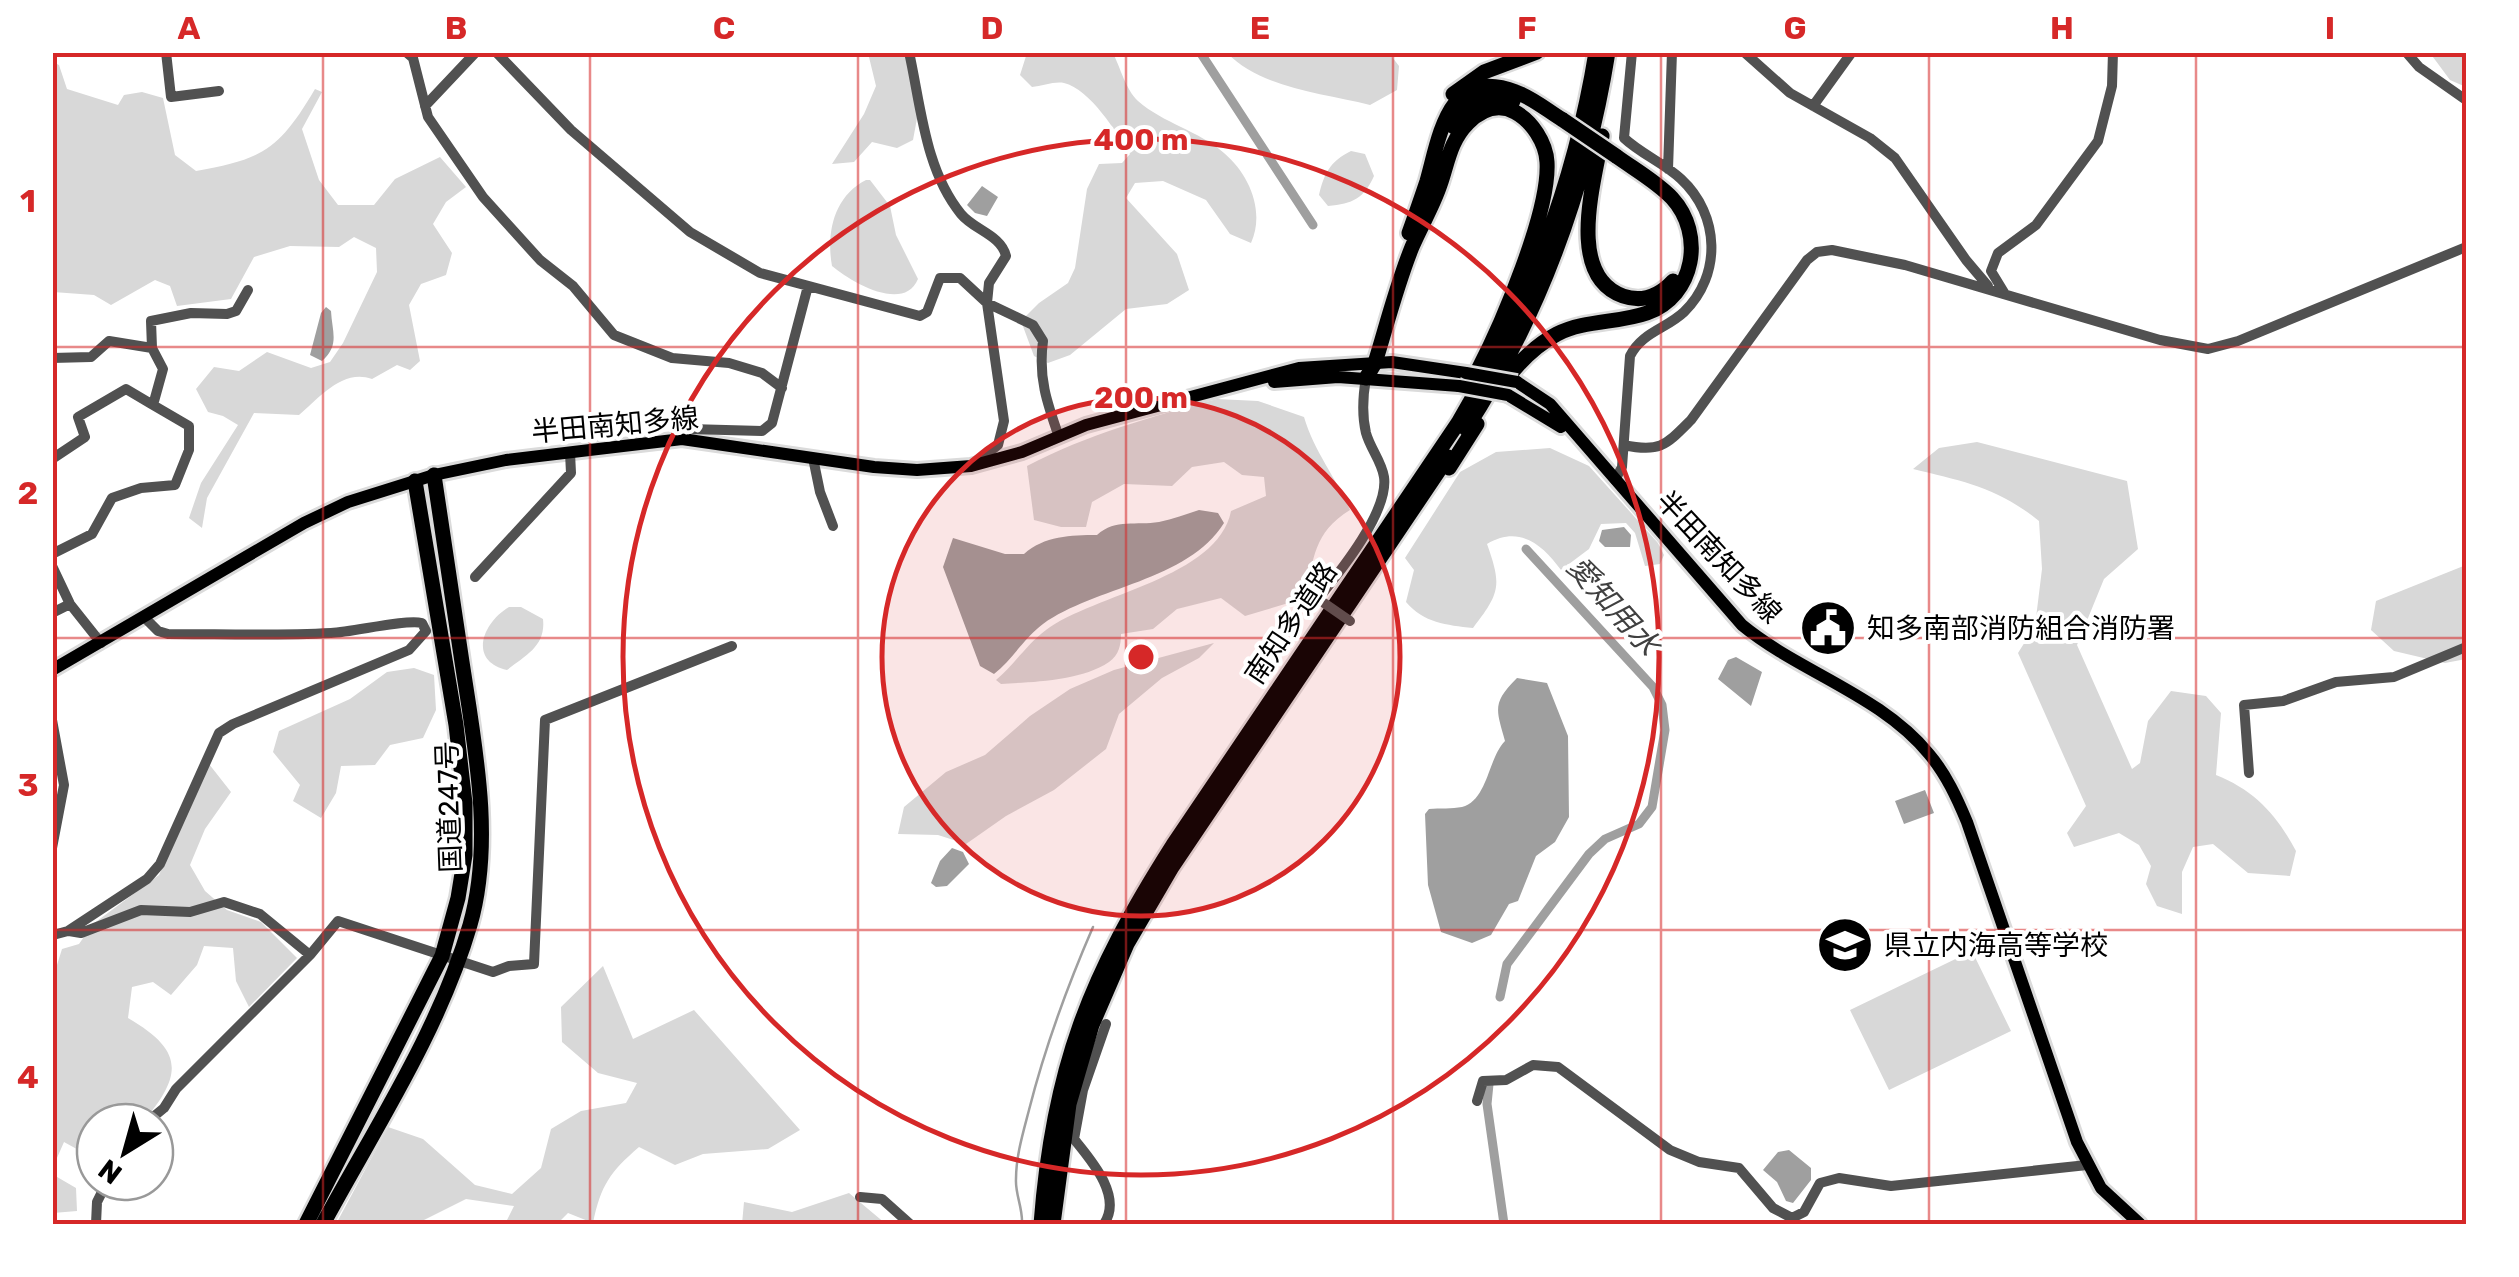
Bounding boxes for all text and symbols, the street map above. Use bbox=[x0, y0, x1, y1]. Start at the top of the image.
text: A bbox=[178, 9, 201, 47]
text: B bbox=[445, 9, 467, 47]
text: C bbox=[713, 9, 735, 47]
text: D bbox=[981, 9, 1003, 47]
text: E bbox=[1250, 9, 1270, 47]
text: F bbox=[1517, 9, 1537, 47]
text: G bbox=[1783, 9, 1807, 47]
text: H bbox=[2050, 9, 2074, 47]
text: I bbox=[2325, 9, 2335, 47]
text: 400 m bbox=[1093, 122, 1189, 158]
text: 1 bbox=[20, 182, 36, 220]
text: 200 m bbox=[1094, 380, 1188, 416]
street label: 半田南知多線 bbox=[530, 401, 700, 449]
text: 2 bbox=[18, 474, 38, 512]
street label: 半田南知多線 bbox=[1650, 484, 1788, 630]
water label: 愛知用水 bbox=[1559, 549, 1669, 665]
street label: 南知多道路 bbox=[1238, 556, 1344, 690]
public building icon: 知多南部消防組合消防署 bbox=[1798, 598, 1858, 658]
place label: 知多南部消防組合消防署 bbox=[1867, 612, 2175, 645]
centre of rings bbox=[1123, 639, 1159, 675]
street label: 国道247号 bbox=[430, 741, 468, 873]
text: 3 bbox=[17, 766, 39, 804]
school or university icon: 県立内海高等学校 bbox=[1815, 915, 1875, 975]
place label: 県立内海高等学校 bbox=[1884, 929, 2108, 962]
text: 4 bbox=[17, 1058, 39, 1096]
north arrow bbox=[75, 1102, 175, 1202]
text: N bbox=[92, 1152, 128, 1191]

